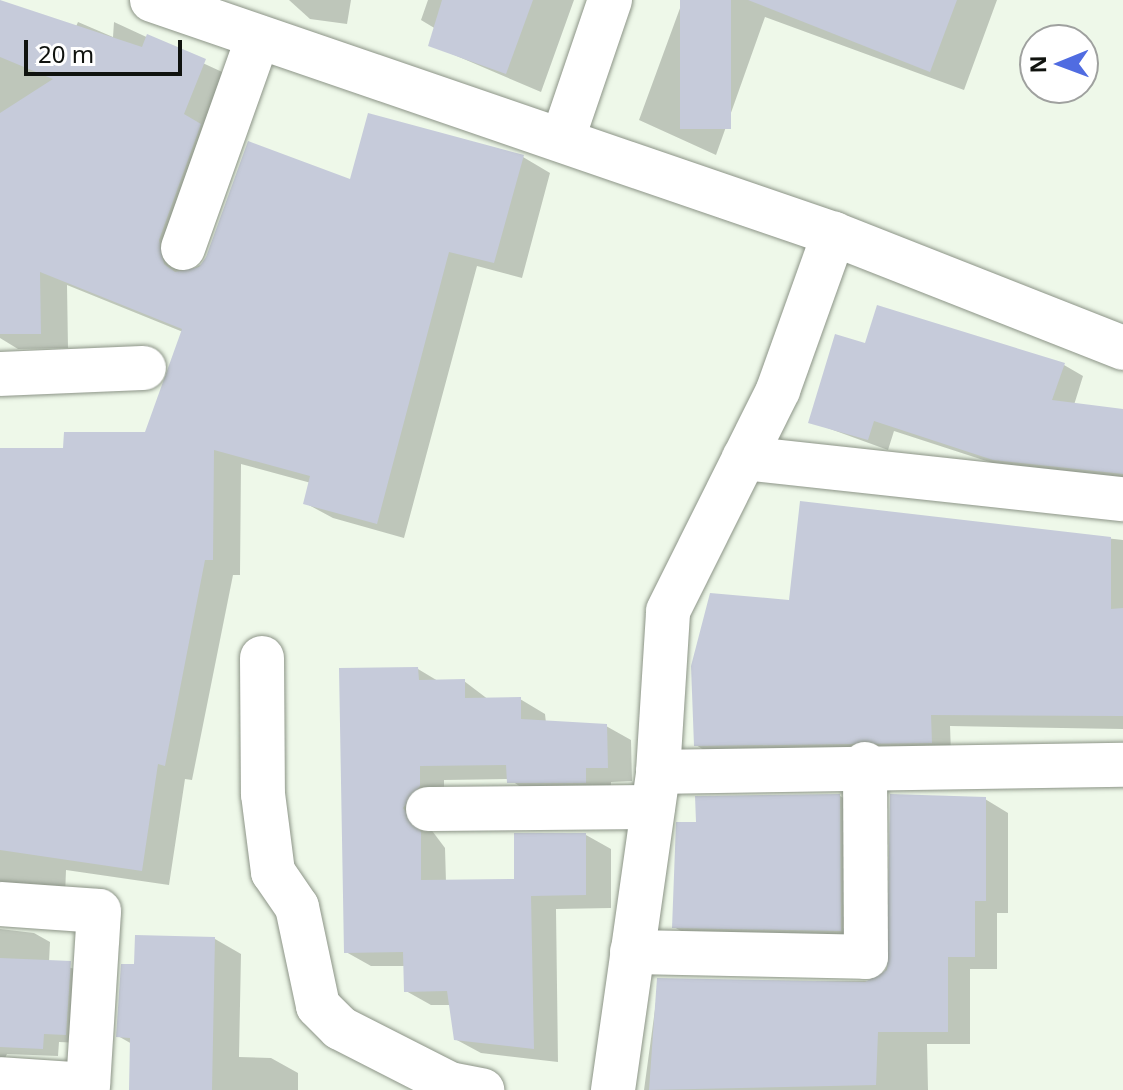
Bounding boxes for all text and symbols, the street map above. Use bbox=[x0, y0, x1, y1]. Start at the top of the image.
scale bar bbox=[28, 24, 186, 74]
north arrow bbox=[1019, 24, 1099, 104]
text: 20 m bbox=[38, 37, 94, 70]
text: N bbox=[1022, 55, 1052, 74]

